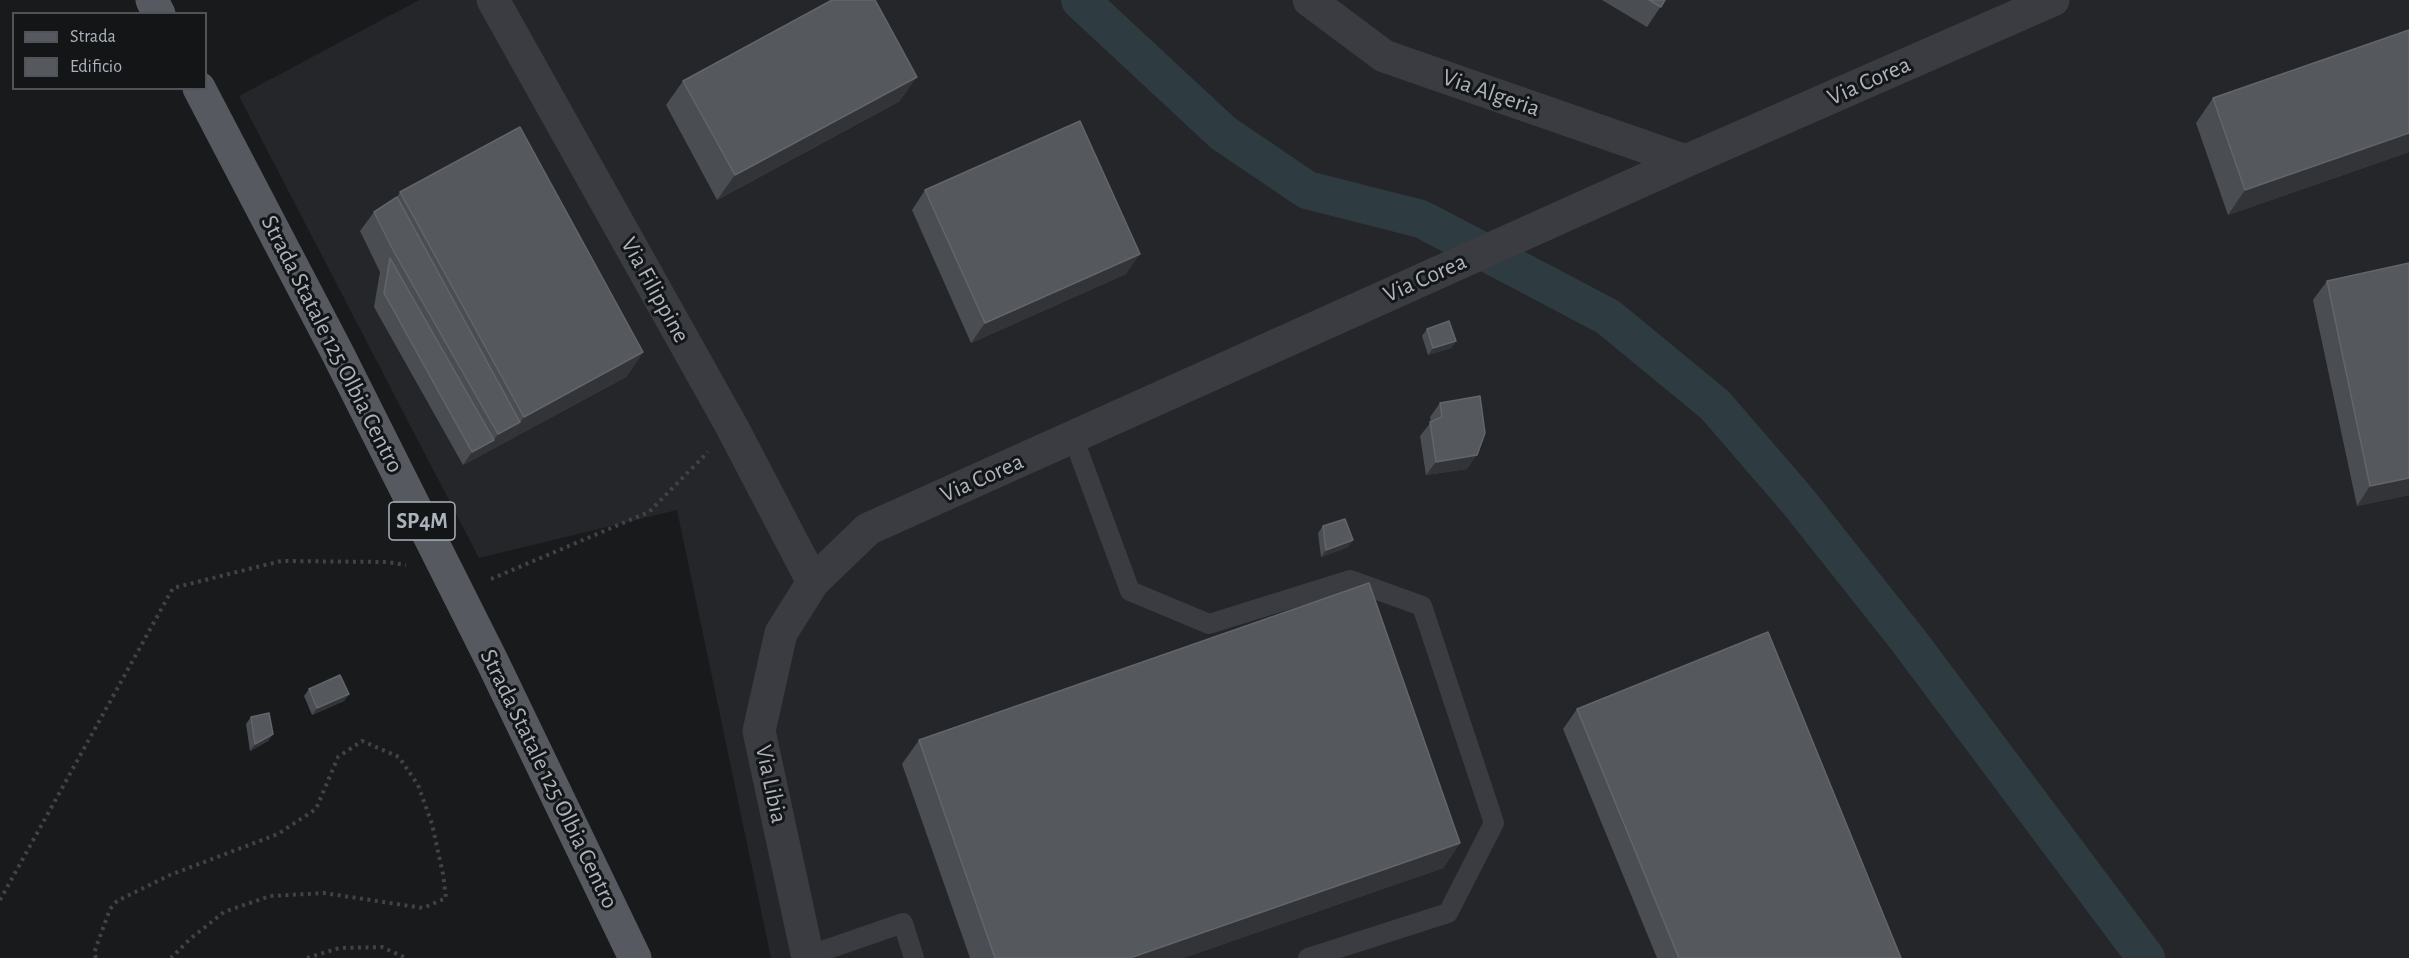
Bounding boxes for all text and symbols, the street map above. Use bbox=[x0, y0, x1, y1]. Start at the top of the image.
legend bbox=[12, 12, 207, 90]
text: Strada bbox=[70, 28, 116, 46]
street label: Via Corea bbox=[1823, 50, 1915, 112]
text: Edificio bbox=[70, 58, 122, 76]
street label: Via Algeria bbox=[1438, 63, 1544, 123]
street label: Strada Statale 125 Olbia Centro bbox=[254, 211, 410, 477]
street label: Via Filippine bbox=[614, 232, 696, 348]
street label: Via Corea bbox=[1379, 247, 1471, 309]
street label: Via Corea bbox=[936, 447, 1028, 509]
road number: SP4M bbox=[389, 502, 455, 540]
street label: Strada Statale 125 Olbia Centro bbox=[474, 645, 624, 913]
street label: Via Libia bbox=[749, 742, 793, 826]

